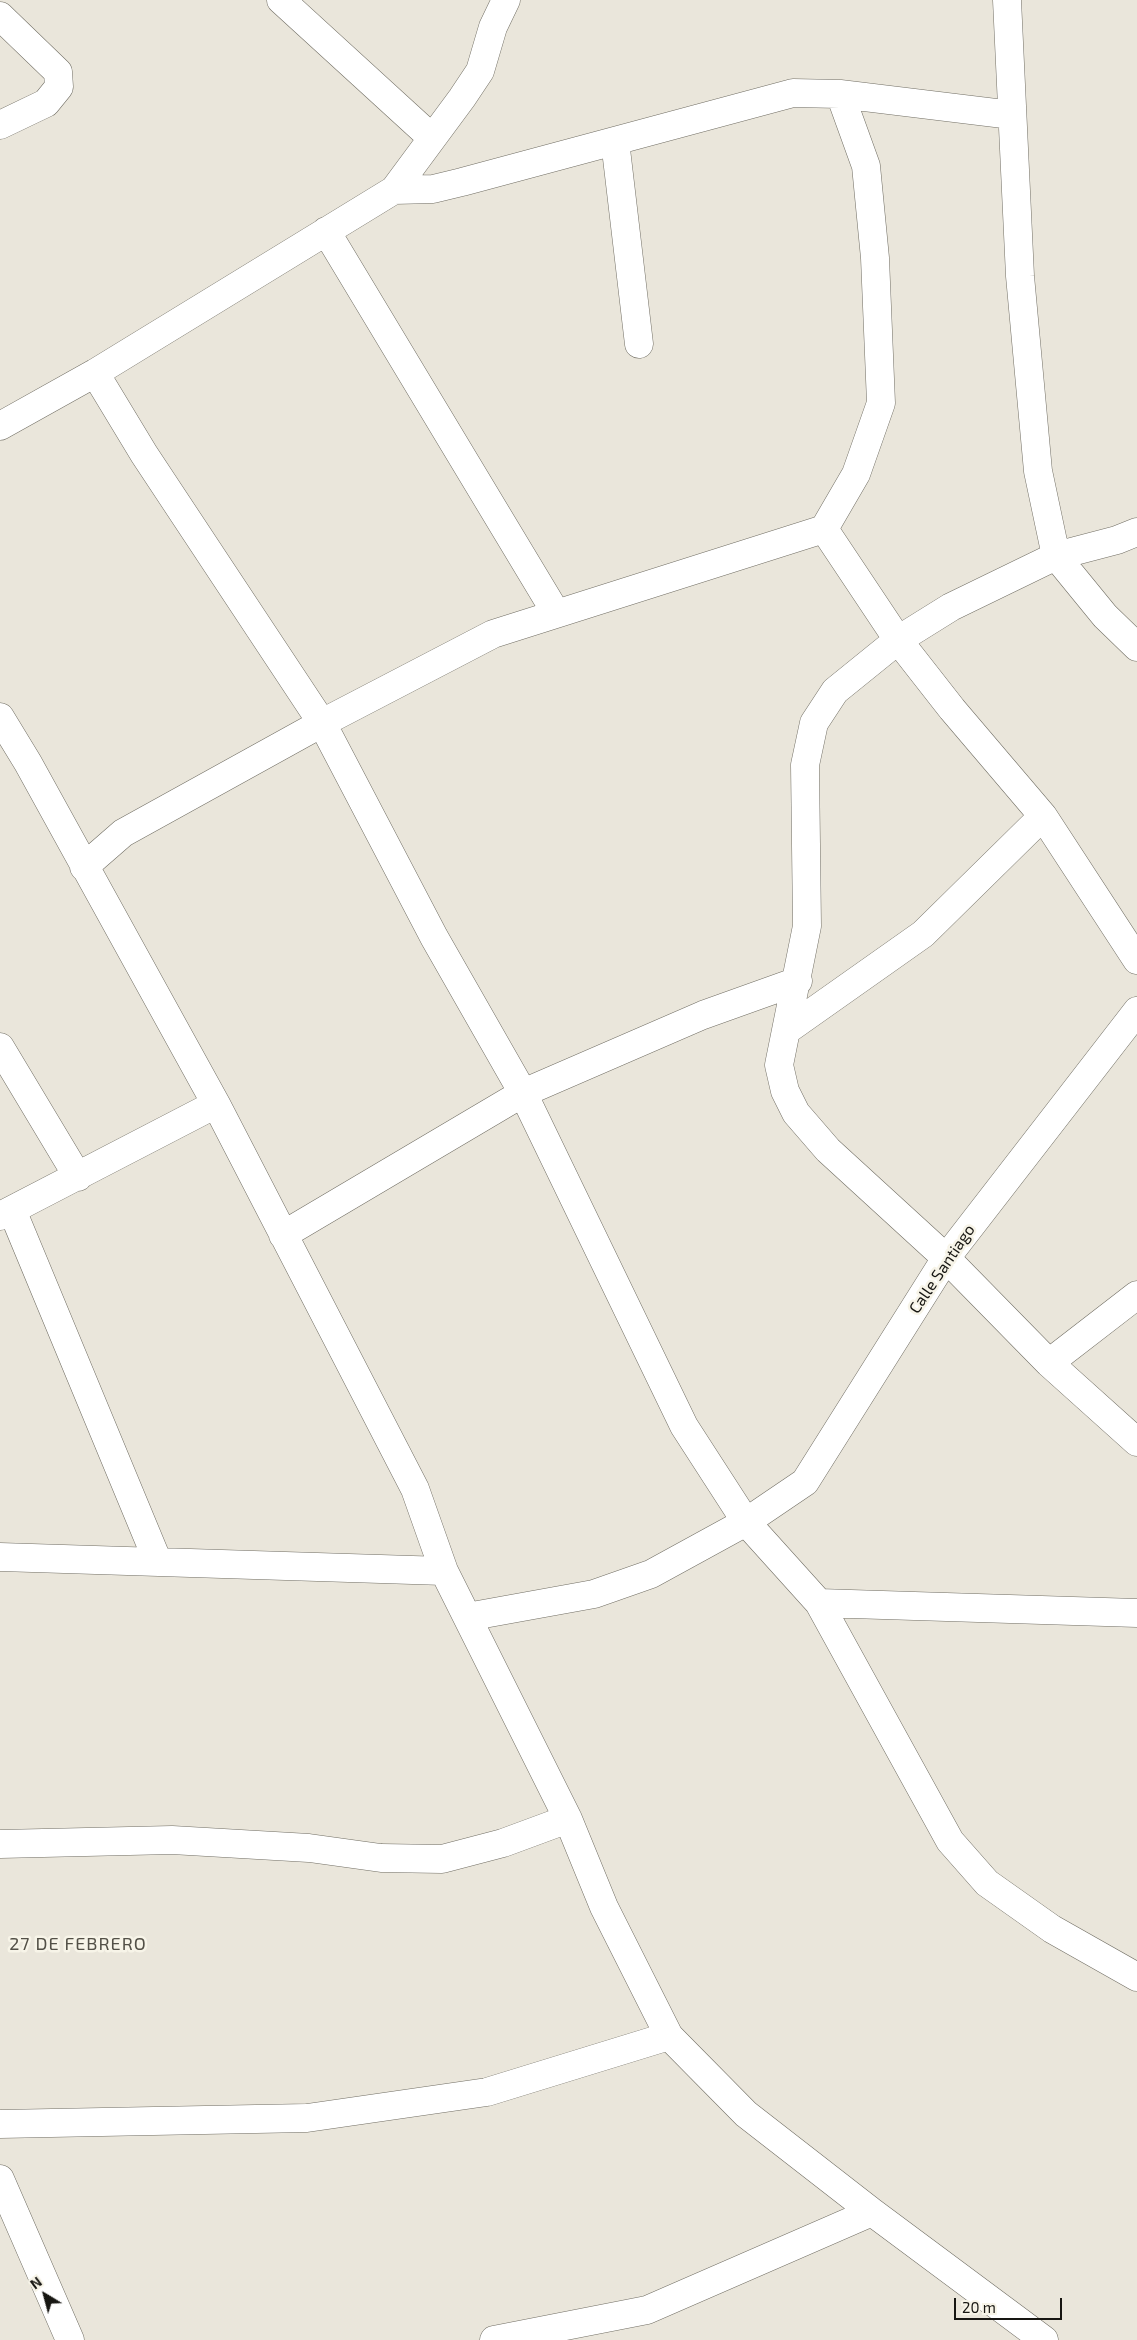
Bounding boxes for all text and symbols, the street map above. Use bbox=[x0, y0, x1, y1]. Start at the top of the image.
street label: Calle Santiago bbox=[905, 1221, 979, 1317]
district label: 27 DE FEBRERO bbox=[8, 1933, 148, 1955]
north arrow bbox=[20, 2270, 70, 2320]
text: N bbox=[27, 2273, 45, 2292]
scale bar bbox=[957, 2288, 1064, 2320]
text: 20 m bbox=[962, 2298, 996, 2316]

